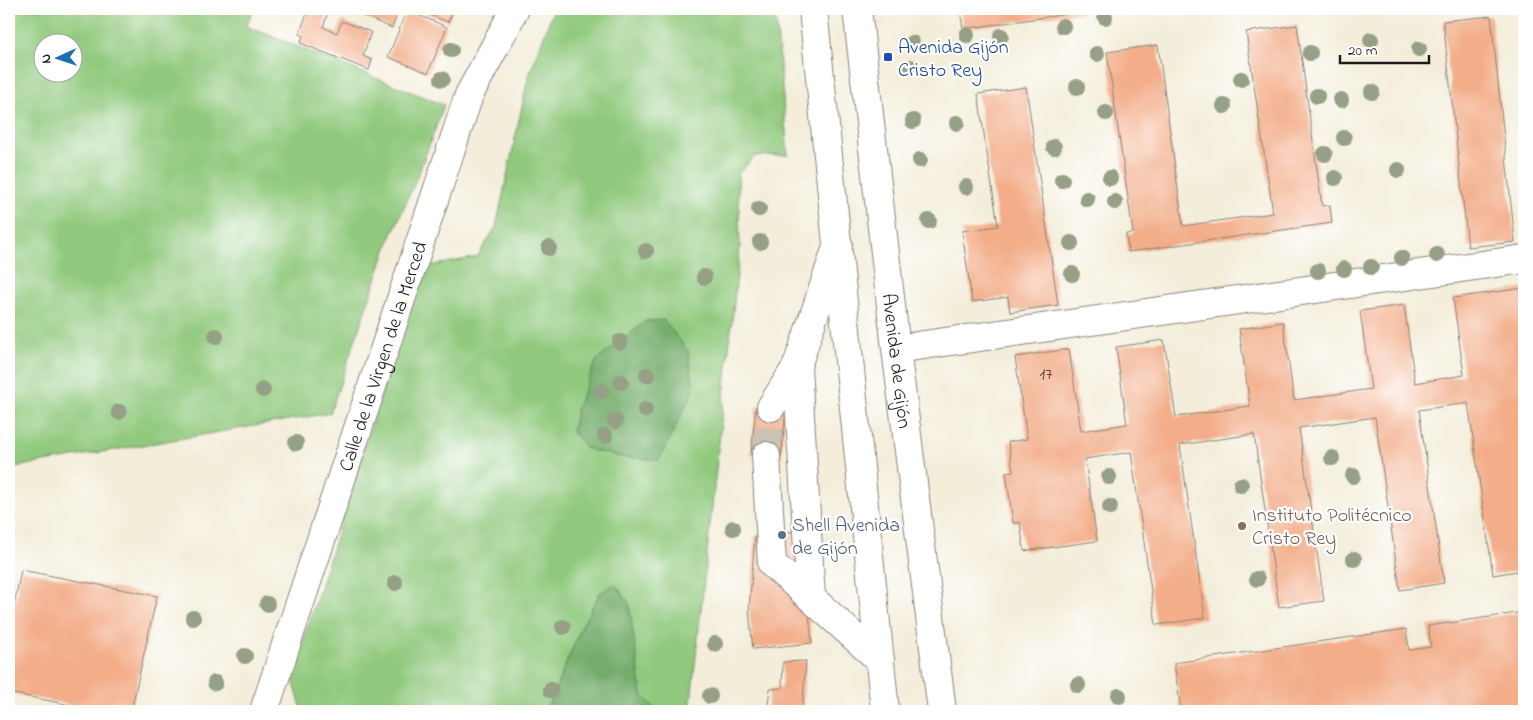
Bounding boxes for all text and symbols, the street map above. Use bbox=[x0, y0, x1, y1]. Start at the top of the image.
north arrow bbox=[32, 32, 82, 82]
scale bar bbox=[1340, 32, 1429, 64]
place label: Avenida Gijón Cristo Rey bbox=[898, 34, 1009, 86]
text: 20 m bbox=[1348, 40, 1378, 62]
marker: Avenida Gijón Cristo Rey bbox=[882, 51, 894, 63]
text: N bbox=[36, 53, 57, 64]
street label: Calle de la Virgen de la Merced bbox=[333, 238, 436, 476]
street label: Avenida de Gijón bbox=[873, 292, 918, 430]
house number: 17 bbox=[1039, 362, 1053, 388]
place label: Instituto Politécnico Cristo Rey bbox=[1252, 502, 1412, 554]
place label: Shell Avenida de Gijón bbox=[792, 512, 900, 564]
marker: Instituto Politécnico Cristo Rey bbox=[1236, 520, 1248, 532]
marker: Shell Avenida de Gijón bbox=[776, 529, 788, 541]

